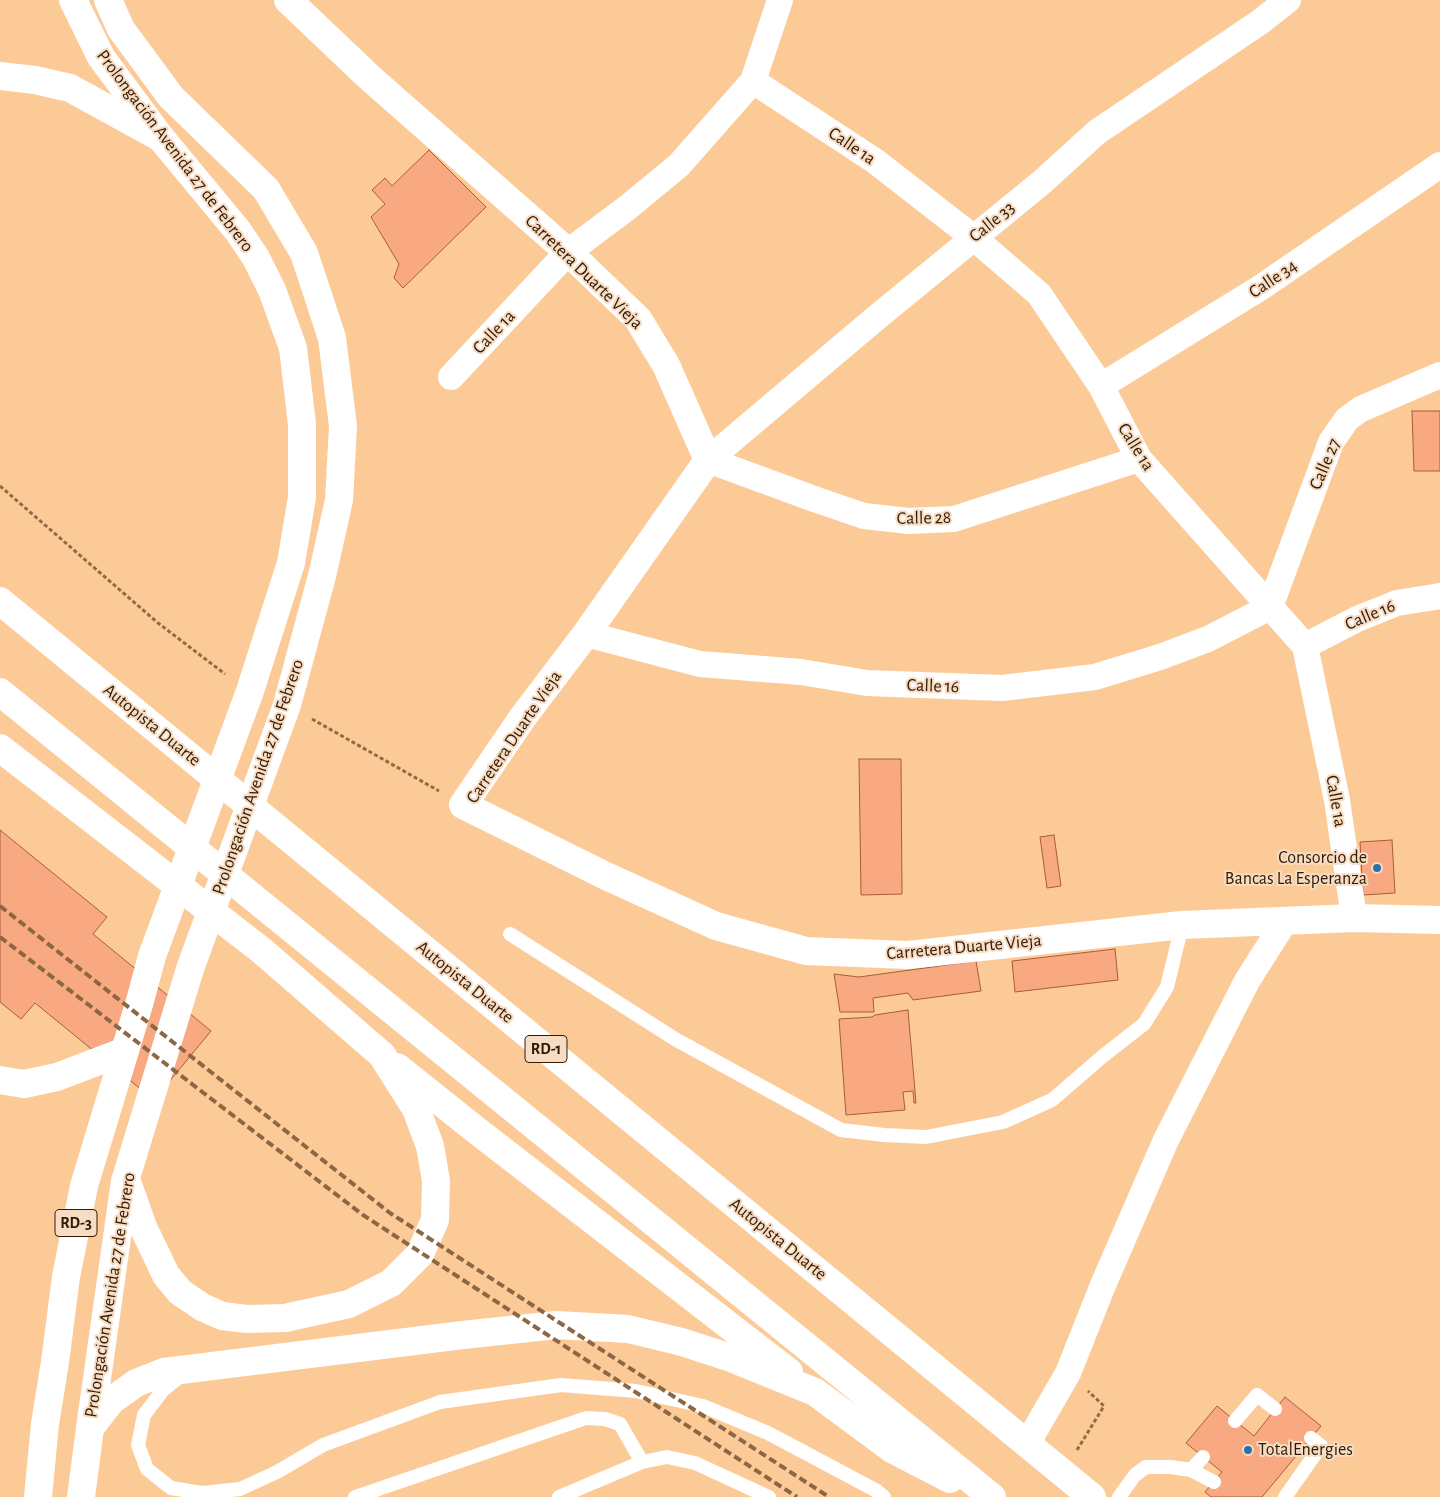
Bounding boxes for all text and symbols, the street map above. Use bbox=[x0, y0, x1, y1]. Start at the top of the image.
street label: Prolongación Avenida 27 de Febrero bbox=[92, 46, 258, 256]
street label: Calle 1a bbox=[824, 122, 880, 170]
street label: Calle 33 bbox=[965, 197, 1019, 247]
street label: Carretera Duarte Vieja bbox=[521, 210, 647, 334]
street label: Calle 34 bbox=[1245, 255, 1301, 303]
street label: Calle 1a bbox=[468, 305, 520, 359]
street label: Calle 1a bbox=[1113, 419, 1159, 475]
street label: Calle 27 bbox=[1305, 435, 1345, 493]
street label: Calle 28 bbox=[897, 507, 951, 529]
street label: Calle 16 bbox=[1342, 595, 1398, 635]
street label: Prolongación Avenida 27 de Febrero bbox=[207, 656, 309, 898]
street label: Carretera Duarte Vieja bbox=[462, 666, 566, 808]
street label: Calle 16 bbox=[906, 674, 960, 698]
street label: Autopista Duarte bbox=[99, 679, 205, 771]
street label: Calle 1a bbox=[1321, 773, 1351, 829]
place label: Consorcio de Bancas La Esperanza bbox=[1225, 847, 1367, 890]
marker: Consorcio de Bancas La Esperanza bbox=[1371, 862, 1383, 874]
street label: Carretera Duarte Vieja bbox=[886, 929, 1042, 965]
street label: Autopista Duarte bbox=[412, 936, 518, 1028]
road number: RD-1 bbox=[525, 1036, 567, 1062]
street label: Prolongación Avenida 27 de Febrero bbox=[80, 1171, 140, 1419]
street label: Autopista Duarte bbox=[725, 1193, 831, 1285]
road number: RD-3 bbox=[55, 1210, 97, 1236]
place label: TotalEnergies bbox=[1258, 1439, 1353, 1461]
marker: TotalEnergies bbox=[1242, 1444, 1254, 1456]

